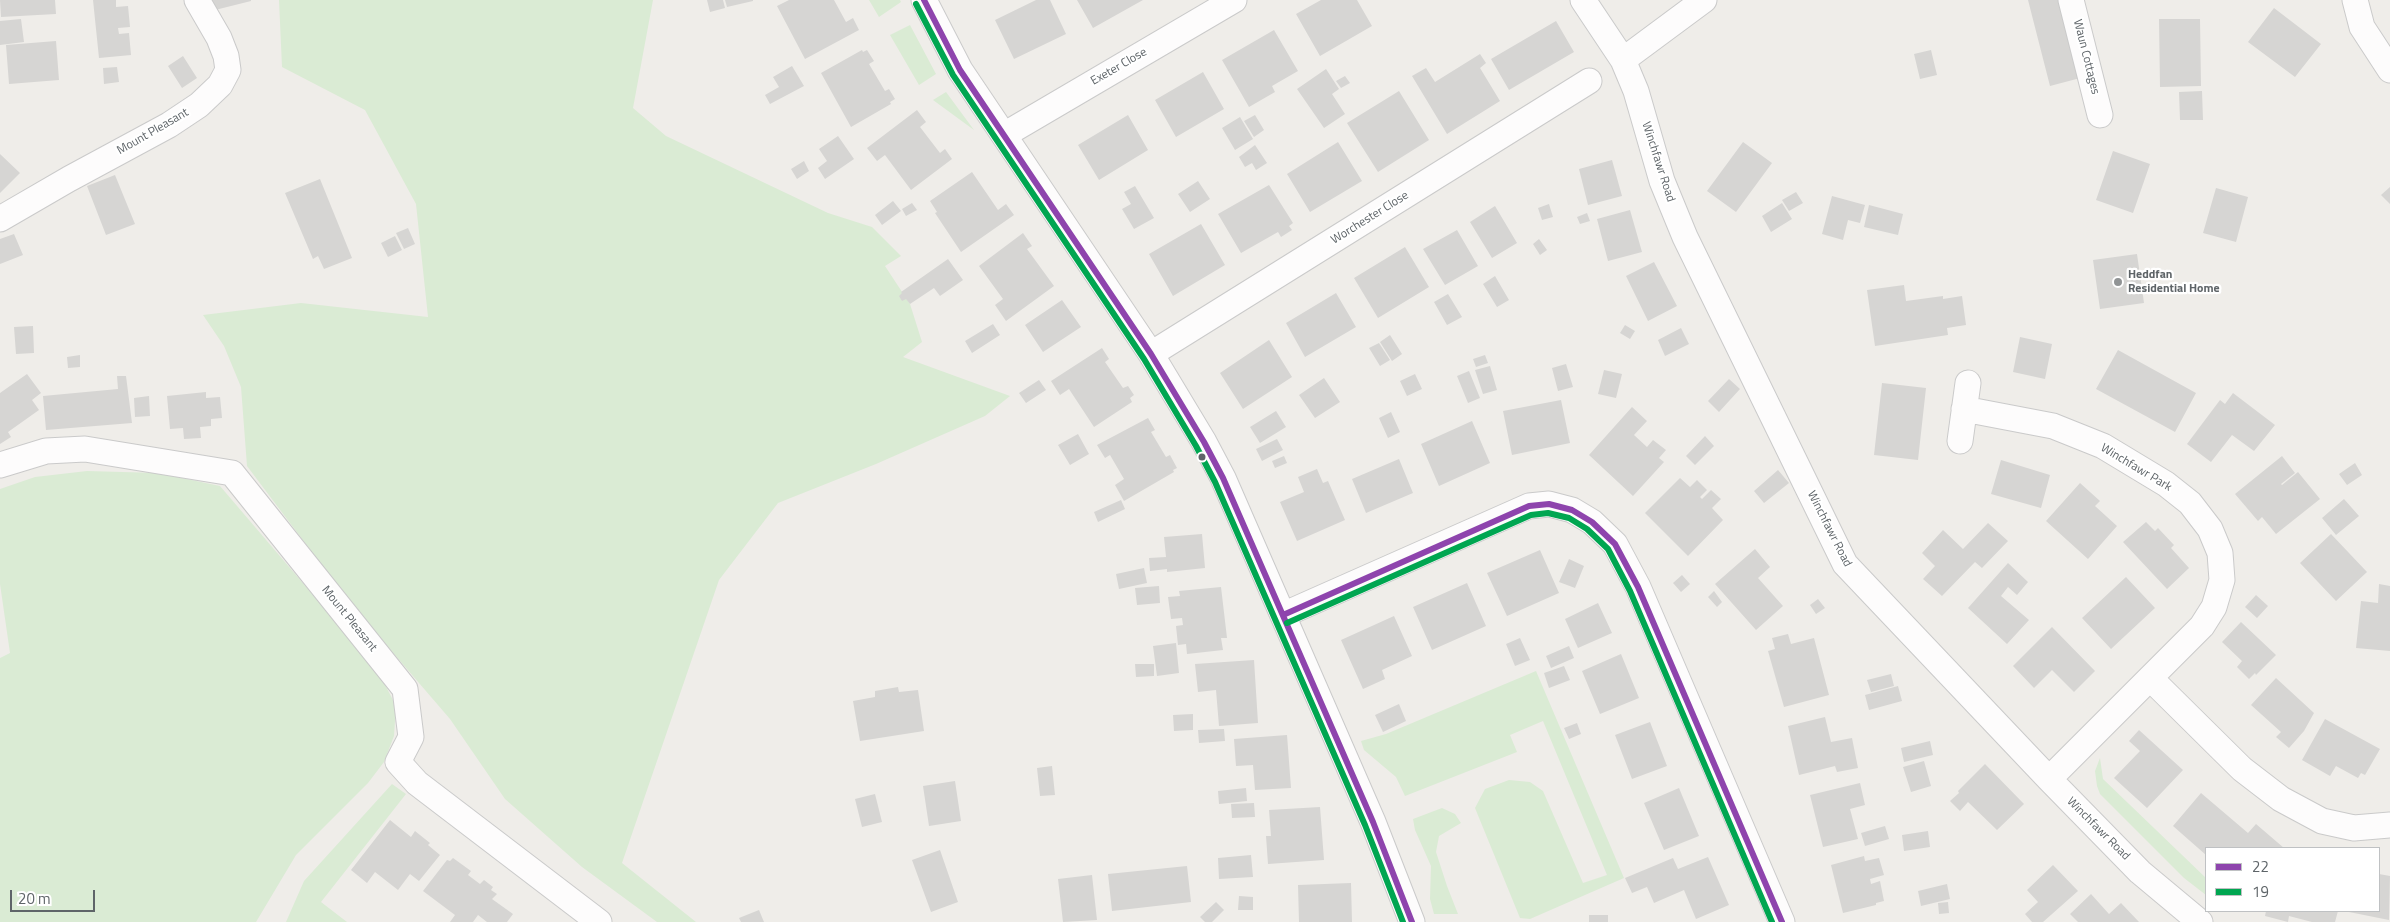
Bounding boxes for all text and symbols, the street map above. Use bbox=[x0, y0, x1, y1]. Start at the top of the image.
street label: Waun Cottages bbox=[2070, 18, 2102, 96]
street label: Exeter Close bbox=[1088, 45, 1150, 89]
street label: Mount Pleasant bbox=[115, 106, 191, 158]
street label: Winchfawr Road bbox=[1638, 120, 1678, 204]
street label: Worchester Close bbox=[1329, 188, 1411, 248]
place label: Heddfan Residential Home bbox=[2128, 268, 2220, 296]
marker: Heddfan Residential Home bbox=[2112, 276, 2124, 288]
street label: Winchfawr Park bbox=[2098, 441, 2174, 495]
unlabelled marker bbox=[1197, 452, 1207, 462]
street label: Winchfawr Road bbox=[1804, 489, 1854, 569]
street label: Mount Pleasant bbox=[318, 583, 380, 655]
street label: Winchfawr Road bbox=[2063, 794, 2133, 864]
legend bbox=[2205, 847, 2380, 912]
text: 22 bbox=[2252, 855, 2269, 878]
scale bar bbox=[12, 880, 98, 912]
text: 19 bbox=[2252, 880, 2269, 903]
text: 20 m bbox=[18, 887, 51, 910]

